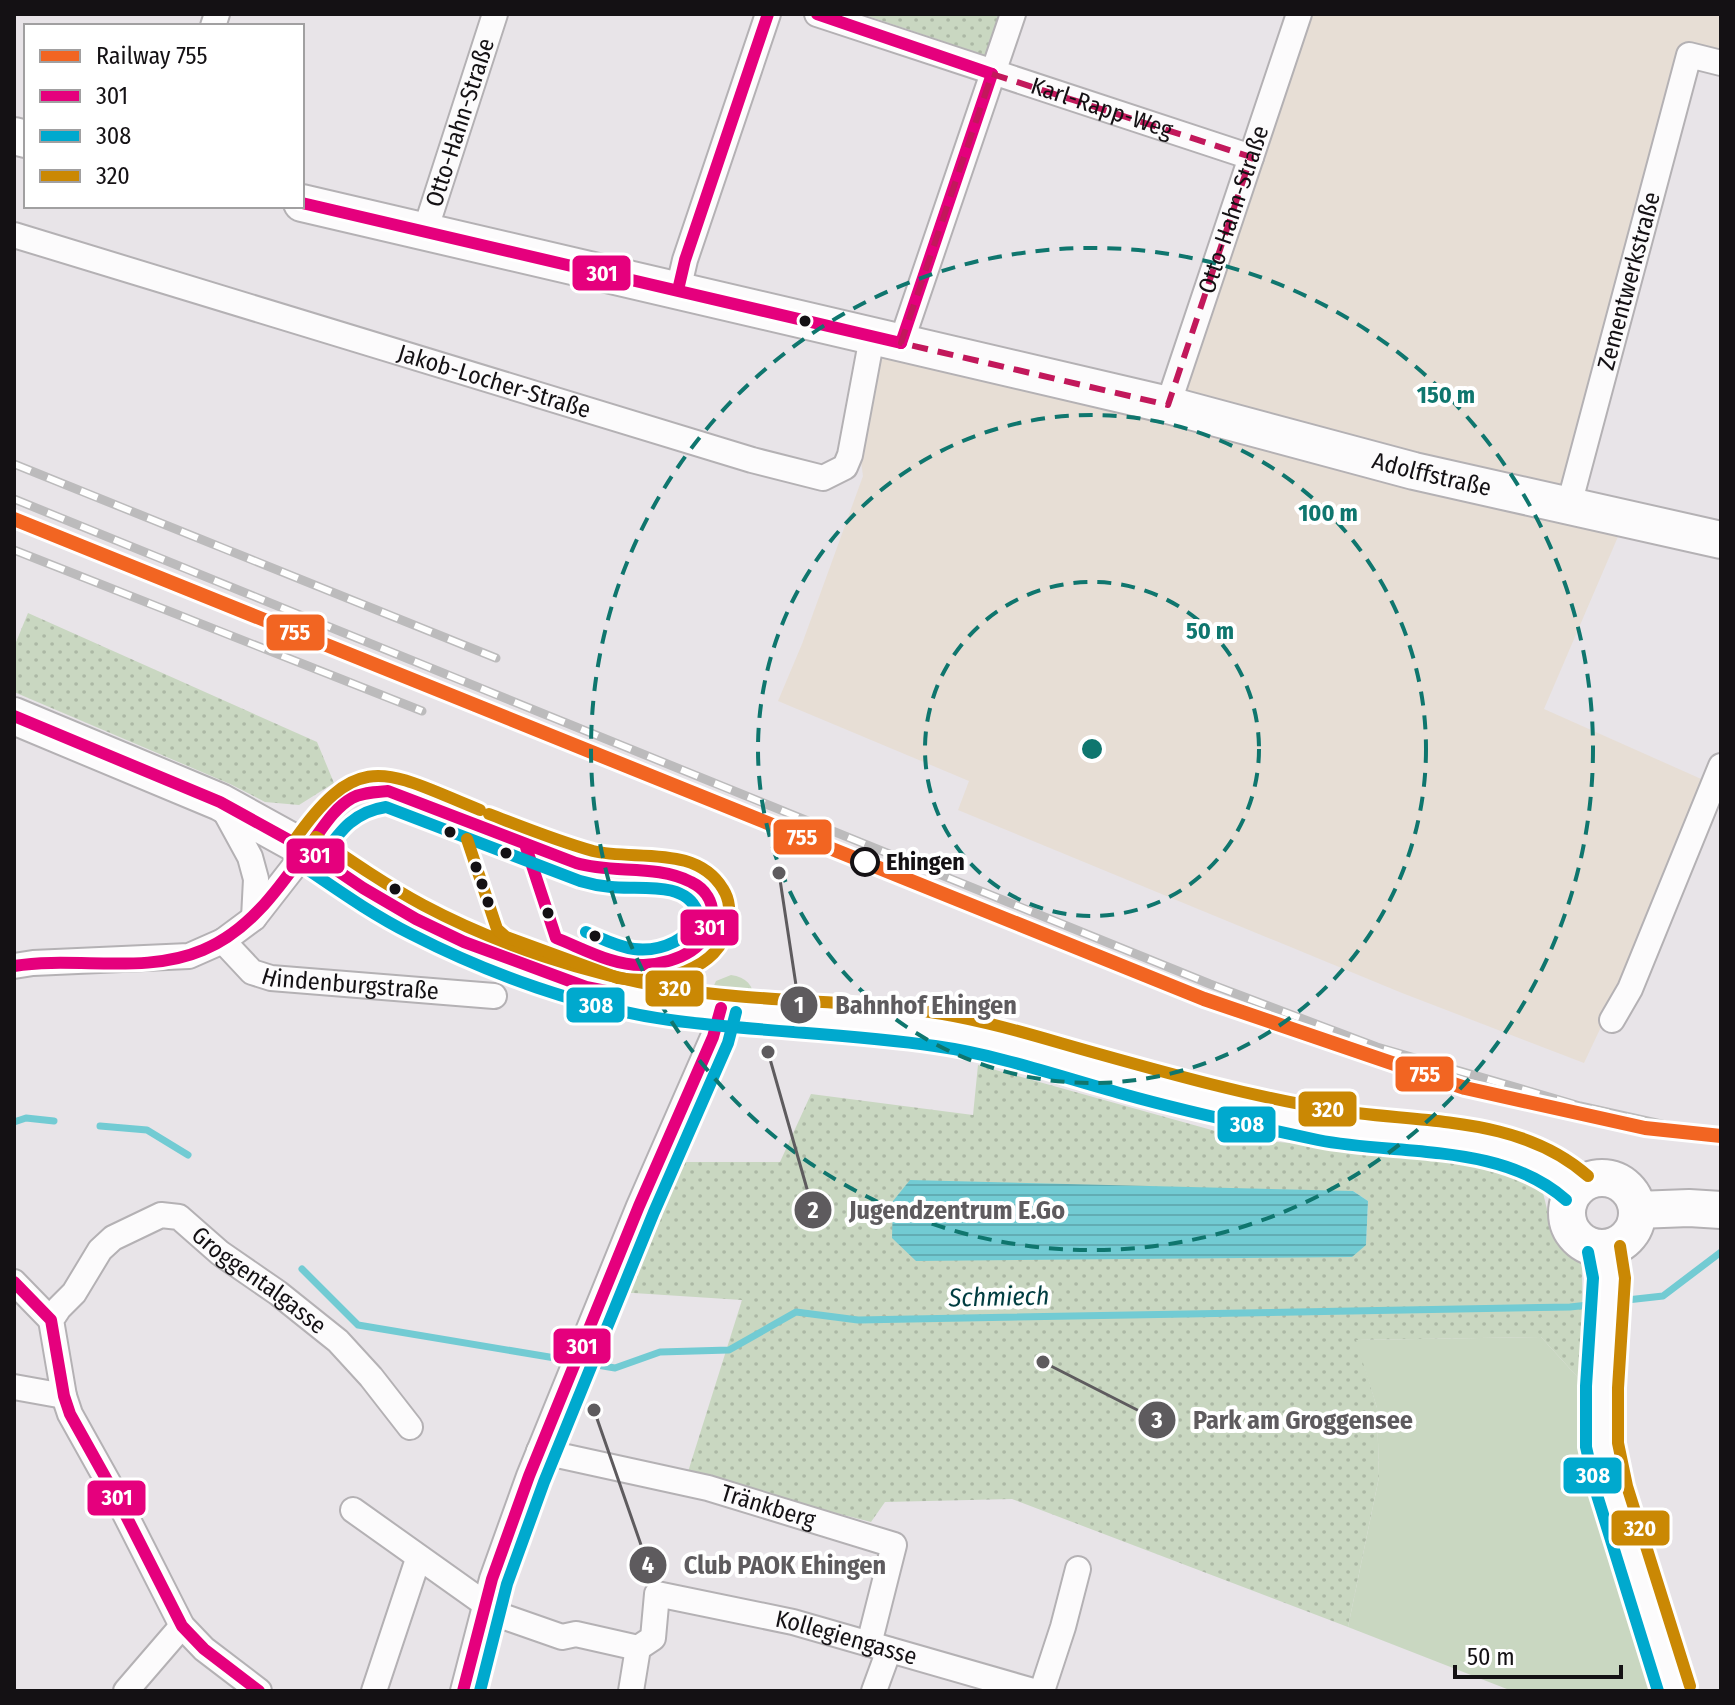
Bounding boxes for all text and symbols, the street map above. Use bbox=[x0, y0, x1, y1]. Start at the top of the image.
legend bbox=[24, 24, 304, 208]
street label: Otto-Hahn-Straße bbox=[420, 35, 500, 210]
text: Railway 755 bbox=[96, 42, 207, 70]
street label: Karl-Rapp-Weg bbox=[1027, 71, 1177, 144]
text: 301 bbox=[96, 82, 128, 110]
text: 308 bbox=[96, 122, 131, 150]
street label: Otto-Hahn-Straße bbox=[1192, 122, 1275, 297]
text: 320 bbox=[96, 162, 130, 190]
street label: Zementwerkstraße bbox=[1592, 189, 1666, 373]
line badge: 301 bbox=[571, 254, 632, 292]
text: 301 bbox=[585, 260, 618, 287]
unlabelled marker bbox=[797, 313, 813, 329]
street label: Jakob-Locher-Straße bbox=[394, 339, 594, 424]
text: 150 m bbox=[1417, 381, 1475, 409]
street label: Adolffstraße bbox=[1369, 446, 1494, 502]
text: 100 m bbox=[1298, 499, 1358, 527]
line badge: 755 bbox=[265, 613, 326, 652]
text: 50 m bbox=[1186, 617, 1234, 645]
text: 755 bbox=[280, 619, 311, 646]
centre of rings bbox=[1078, 735, 1106, 763]
line badge: 755 bbox=[772, 818, 833, 856]
unlabelled marker bbox=[442, 824, 458, 840]
text: 755 bbox=[787, 824, 818, 851]
line badge: 301 bbox=[285, 837, 346, 875]
text: 301 bbox=[298, 842, 331, 869]
unlabelled marker bbox=[498, 845, 514, 861]
marker: Ehingen bbox=[851, 848, 879, 876]
place label: Ehingen bbox=[886, 848, 965, 876]
unlabelled marker bbox=[468, 859, 484, 875]
unlabelled marker bbox=[474, 876, 490, 892]
unlabelled marker bbox=[387, 881, 403, 897]
unlabelled marker bbox=[480, 894, 496, 910]
unlabelled marker bbox=[540, 905, 556, 921]
line badge: 301 bbox=[679, 908, 740, 947]
text: 301 bbox=[693, 914, 726, 941]
unlabelled marker bbox=[587, 928, 603, 944]
street label: Hindenburgstraße bbox=[258, 962, 440, 1005]
line badge: 320 bbox=[644, 969, 705, 1008]
text: 320 bbox=[658, 975, 691, 1002]
callout: Bahnhof Ehingen bbox=[779, 980, 1033, 1030]
line badge: 308 bbox=[565, 986, 626, 1024]
text: Bahnhof Ehingen bbox=[835, 990, 1017, 1021]
text: 1 bbox=[794, 991, 804, 1019]
text: 308 bbox=[578, 992, 613, 1019]
line badge: 755 bbox=[1394, 1055, 1455, 1093]
text: 755 bbox=[1410, 1061, 1441, 1088]
line badge: 320 bbox=[1297, 1090, 1358, 1128]
text: 320 bbox=[1311, 1096, 1344, 1123]
line badge: 308 bbox=[1216, 1105, 1277, 1144]
text: 308 bbox=[1229, 1111, 1264, 1138]
callout: Jugendzentrum E.Go bbox=[793, 1185, 1082, 1235]
text: Jugendzentrum E.Go bbox=[848, 1195, 1065, 1226]
text: 2 bbox=[806, 1196, 819, 1224]
street label: Groggentalgasse bbox=[186, 1221, 332, 1340]
water label: Schmiech bbox=[947, 1281, 1050, 1313]
line badge: 301 bbox=[552, 1327, 612, 1365]
text: 301 bbox=[565, 1333, 598, 1360]
callout: Park am Groggensee bbox=[1137, 1395, 1429, 1445]
text: Park am Groggensee bbox=[1193, 1405, 1413, 1436]
text: 3 bbox=[1150, 1406, 1163, 1434]
line badge: 308 bbox=[1562, 1456, 1623, 1495]
text: 308 bbox=[1575, 1462, 1610, 1489]
line badge: 301 bbox=[86, 1479, 147, 1517]
street label: Tränkberg bbox=[717, 1479, 820, 1534]
text: 301 bbox=[100, 1484, 133, 1511]
line badge: 320 bbox=[1610, 1509, 1671, 1547]
text: 320 bbox=[1623, 1515, 1656, 1542]
callout: Club PAOK Ehingen bbox=[628, 1540, 902, 1590]
text: Club PAOK Ehingen bbox=[684, 1550, 886, 1581]
text: 4 bbox=[642, 1551, 654, 1579]
street label: Kollegiengasse bbox=[773, 1605, 920, 1671]
scale bar bbox=[1455, 1629, 1621, 1679]
text: 50 m bbox=[1467, 1643, 1515, 1671]

